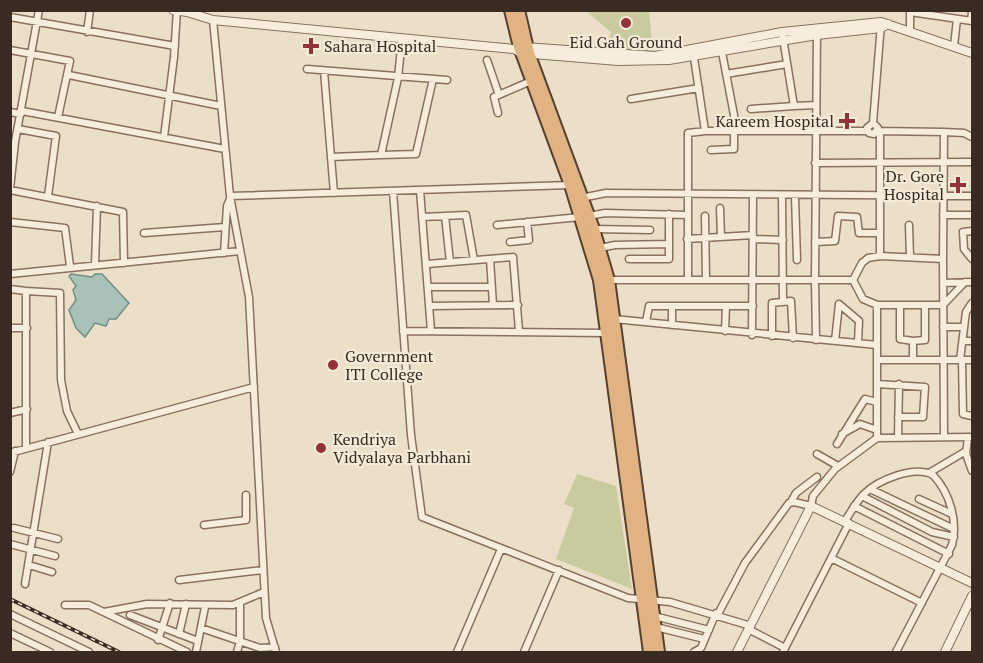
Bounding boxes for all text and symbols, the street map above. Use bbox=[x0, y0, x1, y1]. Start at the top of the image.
marker: Eid Gah Ground bbox=[619, 16, 633, 30]
place label: Eid Gah Ground bbox=[570, 31, 683, 53]
place label: Sahara Hospital bbox=[324, 35, 437, 57]
marker: Sahara Hospital bbox=[302, 37, 320, 55]
place label: Kareem Hospital bbox=[716, 110, 834, 132]
marker: Kareem Hospital bbox=[838, 112, 856, 130]
place label: Dr. Gore Hospital bbox=[884, 165, 944, 205]
marker: Dr. Gore Hospital bbox=[949, 176, 967, 194]
place label: Government ITI College bbox=[345, 345, 433, 385]
marker: Government ITI College bbox=[326, 358, 340, 372]
place label: Kendriya Vidyalaya Parbhani bbox=[333, 428, 471, 468]
marker: Kendriya Vidyalaya Parbhani bbox=[314, 441, 328, 455]

